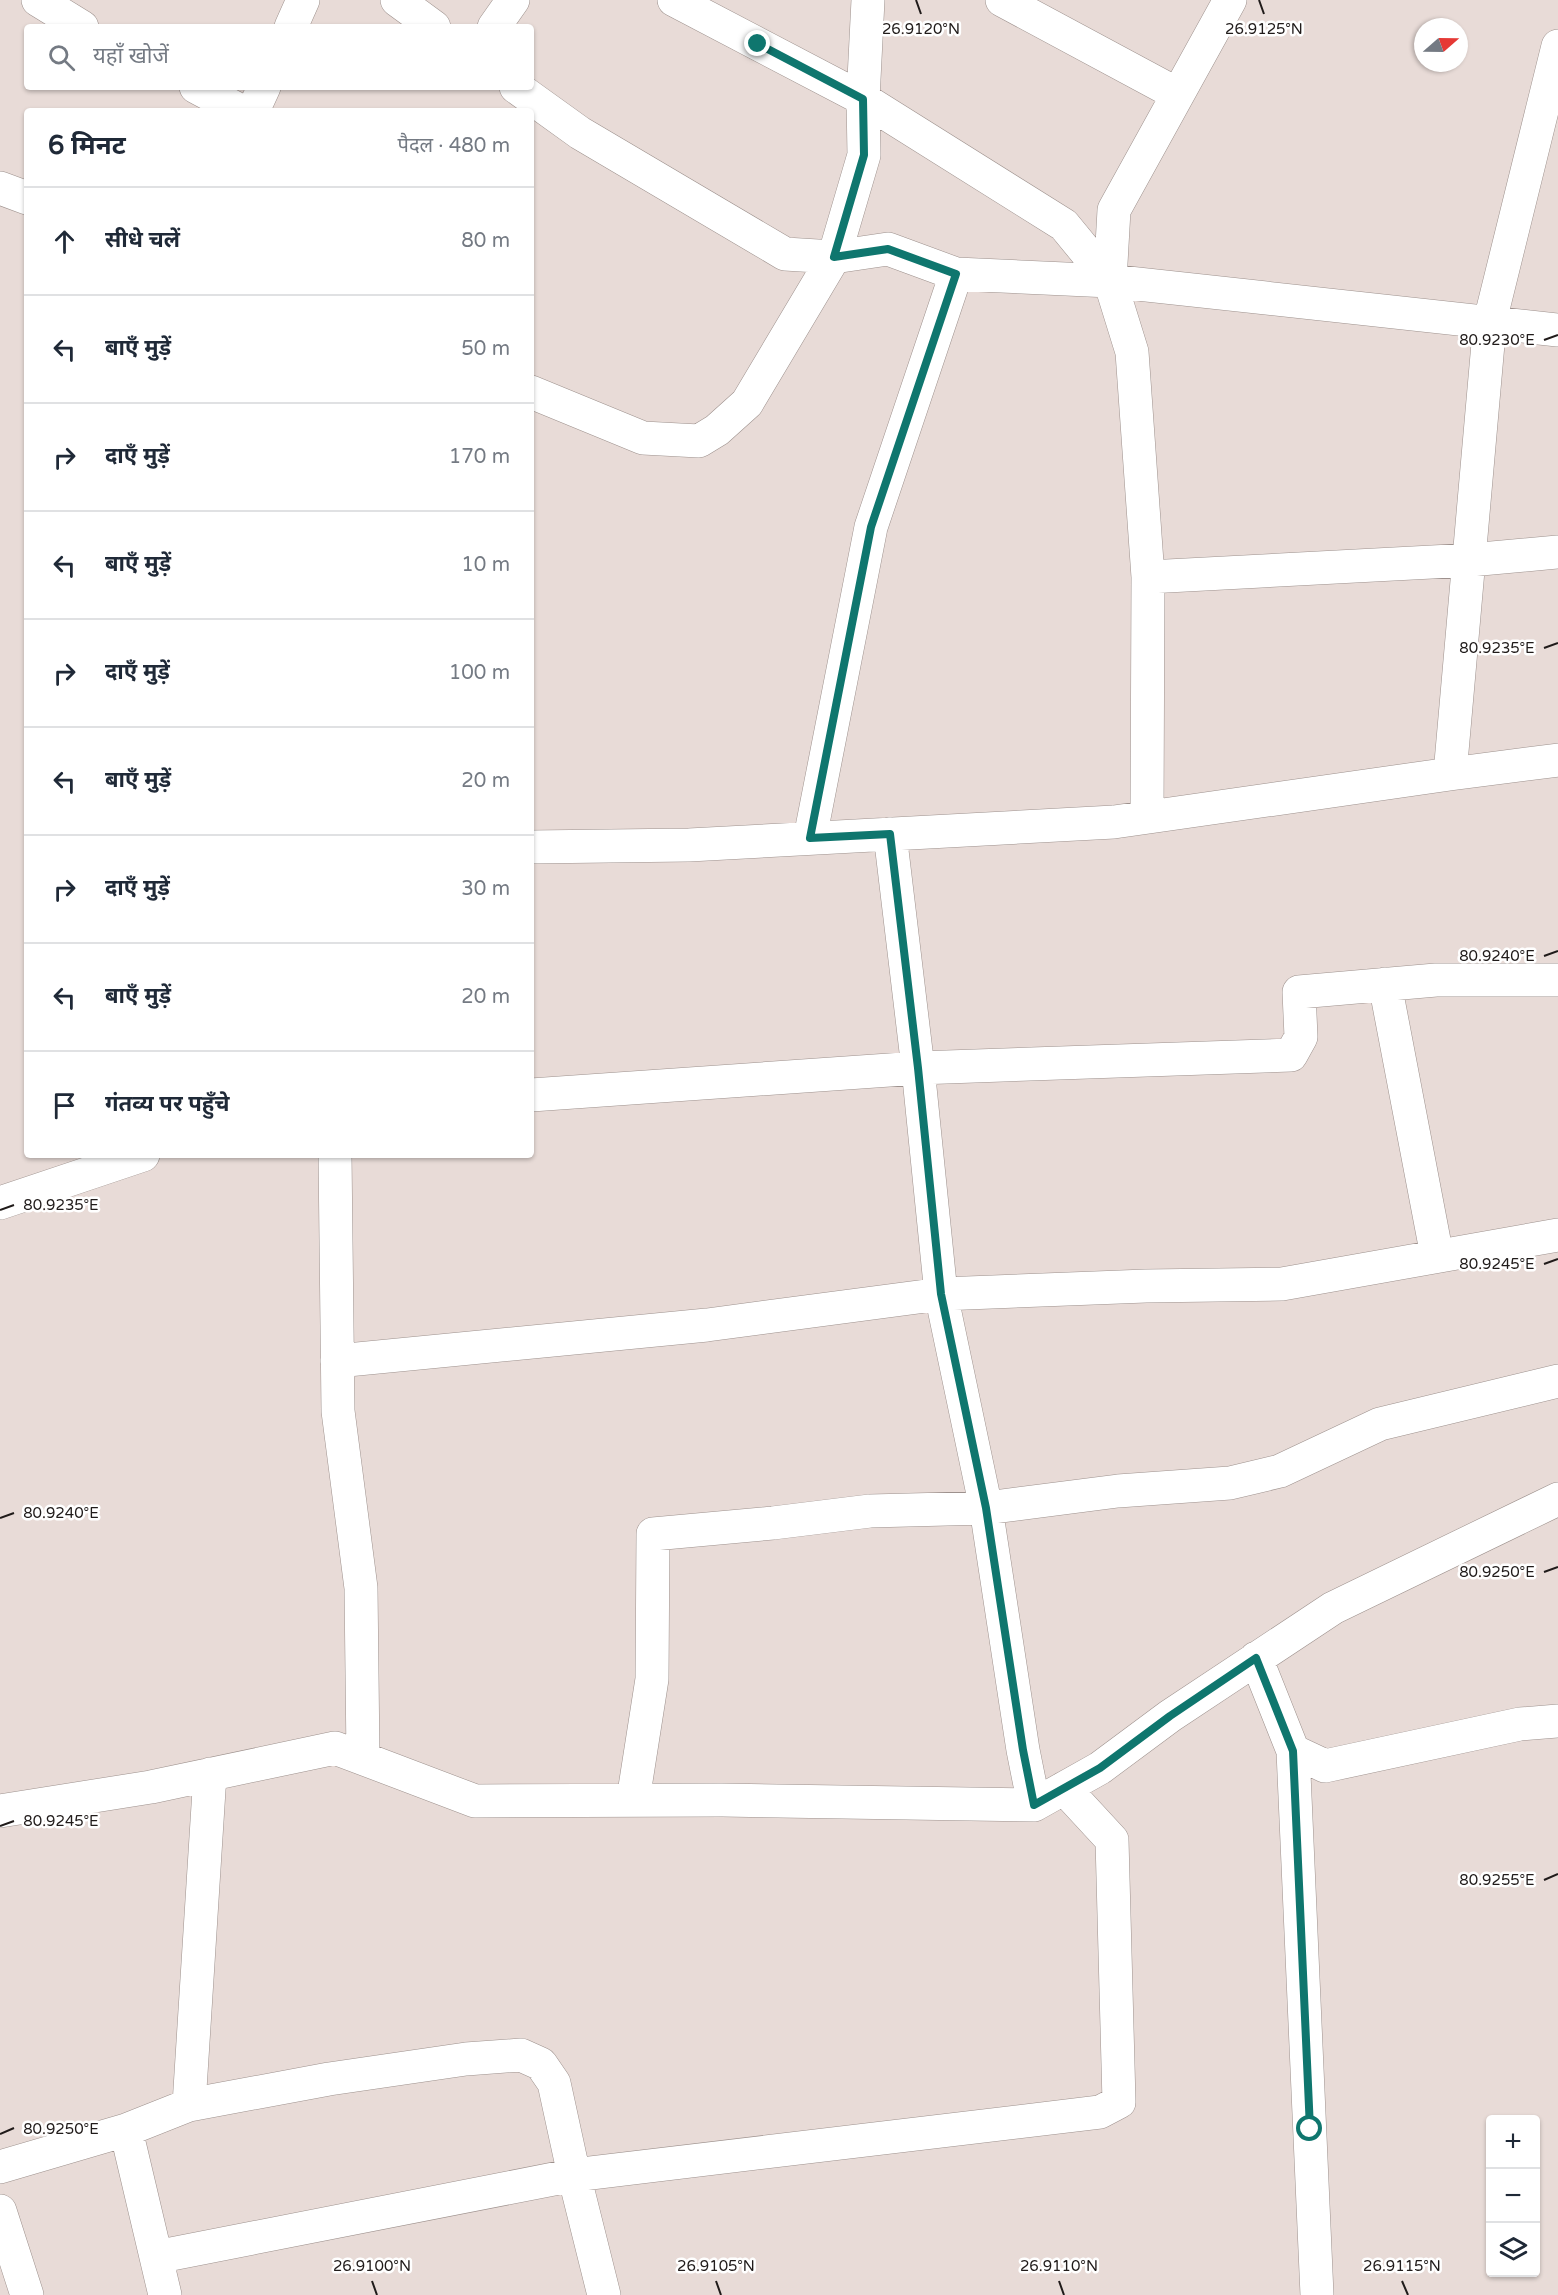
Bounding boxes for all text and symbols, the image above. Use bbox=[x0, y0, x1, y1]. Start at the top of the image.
north arrow bbox=[1414, 18, 1468, 72]
text: 26.9120°N bbox=[882, 20, 960, 38]
text: 26.9125°N bbox=[1225, 20, 1303, 38]
search box bbox=[24, 24, 534, 90]
route end bbox=[744, 30, 770, 56]
icon: search bbox=[45, 41, 78, 74]
text: यहाँ खोजें bbox=[93, 43, 169, 69]
text: 6 मिनट bbox=[48, 130, 126, 161]
text: पैदल · 480 m bbox=[398, 134, 510, 158]
icon: ahead bbox=[48, 225, 81, 258]
text: सीधे चलें bbox=[105, 227, 180, 253]
text: 80 m bbox=[461, 229, 510, 253]
text: 80.9230°E bbox=[1459, 331, 1535, 349]
icon: left bbox=[48, 333, 81, 366]
text: बाएँ मुड़ें bbox=[105, 335, 171, 361]
text: 50 m bbox=[461, 337, 510, 361]
icon: right bbox=[48, 441, 81, 474]
text: दाएँ मुड़ें bbox=[105, 443, 170, 469]
text: 170 m bbox=[449, 445, 510, 469]
icon: left bbox=[48, 549, 81, 582]
text: बाएँ मुड़ें bbox=[105, 551, 171, 577]
text: 10 m bbox=[461, 553, 510, 577]
text: 80.9235°E bbox=[1459, 639, 1535, 657]
icon: right bbox=[48, 657, 81, 690]
text: दाएँ मुड़ें bbox=[105, 659, 170, 685]
text: 100 m bbox=[449, 661, 510, 685]
icon: left bbox=[48, 765, 81, 798]
text: बाएँ मुड़ें bbox=[105, 767, 171, 793]
text: 20 m bbox=[461, 769, 510, 793]
icon: right bbox=[48, 873, 81, 906]
text: दाएँ मुड़ें bbox=[105, 875, 170, 901]
text: 30 m bbox=[461, 877, 510, 901]
text: 80.9240°E bbox=[1459, 947, 1535, 965]
icon: left bbox=[48, 981, 81, 1014]
text: बाएँ मुड़ें bbox=[105, 983, 171, 1009]
text: 20 m bbox=[461, 985, 510, 1009]
icon: arrive bbox=[48, 1089, 81, 1122]
text: गंतव्य पर पहुँचे bbox=[105, 1091, 230, 1117]
text: 80.9235°E bbox=[23, 1196, 99, 1214]
text: 80.9245°E bbox=[1459, 1255, 1535, 1273]
text: 80.9240°E bbox=[23, 1504, 99, 1522]
text: 80.9250°E bbox=[1459, 1563, 1535, 1581]
text: 80.9245°E bbox=[23, 1812, 99, 1830]
text: 80.9255°E bbox=[1459, 1871, 1535, 1889]
route start bbox=[1296, 2115, 1322, 2141]
map controls bbox=[1486, 2115, 1540, 2277]
button: + bbox=[1486, 2115, 1540, 2169]
text: 80.9250°E bbox=[23, 2120, 99, 2138]
button: − bbox=[1486, 2169, 1540, 2223]
button: layers bbox=[1486, 2223, 1540, 2277]
text: 26.9100°N bbox=[333, 2257, 411, 2275]
text: 26.9105°N bbox=[677, 2257, 755, 2275]
text: 26.9110°N bbox=[1020, 2257, 1098, 2275]
text: 26.9115°N bbox=[1363, 2257, 1441, 2275]

